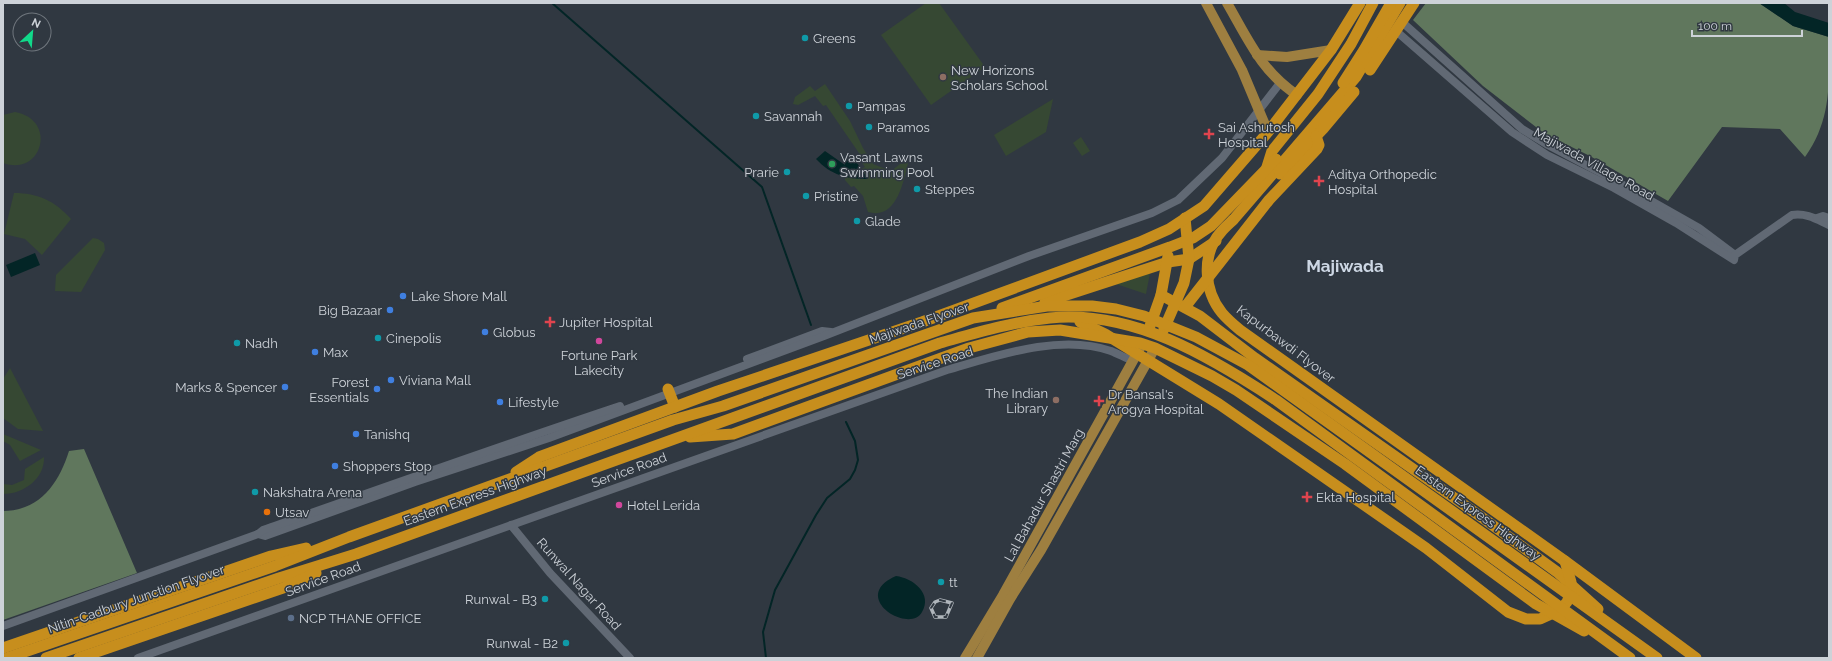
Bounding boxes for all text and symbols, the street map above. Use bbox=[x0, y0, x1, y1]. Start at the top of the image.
north arrow bbox=[12, 12, 52, 52]
scale bar bbox=[1692, 12, 1802, 38]
text: N bbox=[30, 16, 43, 31]
text: 100 m bbox=[1698, 19, 1732, 33]
place label: Greens bbox=[813, 31, 856, 46]
marker: Greens bbox=[800, 33, 810, 43]
place label: New Horizons Scholars School bbox=[951, 63, 1048, 93]
marker: New Horizons Scholars School bbox=[938, 72, 948, 82]
place label: Pampas bbox=[857, 99, 905, 114]
marker: Pampas bbox=[844, 101, 854, 111]
place label: Savannah bbox=[764, 109, 822, 124]
marker: Savannah bbox=[751, 111, 761, 121]
place label: Paramos bbox=[877, 120, 930, 135]
place label: Sai Ashutosh Hospital bbox=[1218, 120, 1295, 150]
marker: Paramos bbox=[864, 122, 874, 132]
street label: Majiwada Village Road bbox=[1531, 125, 1657, 203]
marker: Sai Ashutosh Hospital bbox=[1203, 128, 1215, 140]
place label: Vasant Lawns Swimming Pool bbox=[840, 150, 934, 180]
marker: Vasant Lawns Swimming Pool bbox=[827, 159, 837, 169]
place label: Prarie bbox=[744, 165, 779, 180]
marker: Prarie bbox=[782, 167, 792, 177]
place label: Aditya Orthopedic Hospital bbox=[1328, 167, 1437, 197]
marker: Aditya Orthopedic Hospital bbox=[1313, 175, 1325, 187]
place label: Steppes bbox=[925, 182, 975, 197]
marker: Steppes bbox=[912, 184, 922, 194]
place label: Pristine bbox=[814, 189, 859, 204]
marker: Pristine bbox=[801, 191, 811, 201]
place label: Glade bbox=[865, 214, 901, 229]
marker: Glade bbox=[852, 216, 862, 226]
district label: Majiwada bbox=[1306, 256, 1384, 276]
place label: Lake Shore Mall bbox=[411, 289, 508, 304]
marker: Lake Shore Mall bbox=[398, 291, 408, 301]
street label: Majiwada Flyover bbox=[867, 299, 971, 347]
street label: Kapurbawdi Flyover bbox=[1234, 302, 1339, 386]
place label: Big Bazaar bbox=[318, 303, 382, 318]
marker: Big Bazaar bbox=[385, 305, 395, 315]
place label: Jupiter Hospital bbox=[559, 315, 653, 330]
marker: Jupiter Hospital bbox=[544, 316, 556, 328]
place label: Globus bbox=[493, 325, 536, 340]
marker: Globus bbox=[480, 327, 490, 337]
place label: Cinepolis bbox=[386, 331, 441, 346]
marker: Cinepolis bbox=[373, 333, 383, 343]
place label: Nadh bbox=[245, 336, 278, 351]
marker: Fortune Park Lakecity bbox=[594, 336, 604, 346]
marker: Nadh bbox=[232, 338, 242, 348]
street label: Service Road bbox=[895, 344, 975, 382]
place label: Max bbox=[323, 345, 348, 360]
marker: Max bbox=[310, 347, 320, 357]
place label: Fortune Park Lakecity bbox=[561, 348, 637, 378]
place label: Viviana Mall bbox=[399, 373, 471, 388]
place label: Forest Essentials bbox=[309, 375, 370, 405]
marker: Viviana Mall bbox=[386, 375, 396, 385]
place label: Marks & Spencer bbox=[175, 380, 277, 395]
marker: Marks & Spencer bbox=[280, 382, 290, 392]
marker: Forest Essentials bbox=[372, 384, 382, 394]
place label: The Indian Library bbox=[985, 386, 1048, 416]
place label: Dr Bansal's Arogya Hospital bbox=[1108, 387, 1204, 417]
place label: Lifestyle bbox=[508, 395, 559, 410]
marker: The Indian Library bbox=[1051, 395, 1061, 405]
marker: Dr Bansal's Arogya Hospital bbox=[1093, 395, 1105, 407]
marker: Lifestyle bbox=[495, 397, 505, 407]
street label: Lal Bahadur Shastri Marg bbox=[1001, 426, 1087, 564]
place label: Tanishq bbox=[364, 427, 410, 442]
marker: Tanishq bbox=[351, 429, 361, 439]
street label: Service Road bbox=[589, 449, 669, 491]
place label: Shoppers Stop bbox=[343, 459, 432, 474]
marker: Shoppers Stop bbox=[330, 461, 340, 471]
street label: Eastern Express Highway bbox=[401, 463, 549, 529]
street label: Eastern Express Highway bbox=[1412, 463, 1544, 563]
place label: Nakshatra Arena bbox=[263, 485, 362, 500]
marker: Nakshatra Arena bbox=[250, 487, 260, 497]
place label: Ekta Hospital bbox=[1316, 490, 1395, 505]
marker: Ekta Hospital bbox=[1301, 491, 1313, 503]
place label: Hotel Lerida bbox=[627, 498, 700, 513]
marker: Hotel Lerida bbox=[614, 500, 624, 510]
place label: Utsav bbox=[275, 505, 309, 520]
marker: Utsav bbox=[262, 507, 272, 517]
street label: Runwal Nagar Road bbox=[534, 535, 624, 633]
street label: Service Road bbox=[283, 558, 363, 600]
street label: Nitin-Cadbury Junction Flyover bbox=[46, 562, 227, 636]
place label: tt bbox=[949, 575, 958, 590]
marker: tt bbox=[936, 577, 946, 587]
place label: Runwal - B3 bbox=[465, 592, 537, 607]
marker: Runwal - B3 bbox=[540, 594, 550, 604]
place label: NCP THANE OFFICE bbox=[299, 611, 421, 626]
marker: NCP THANE OFFICE bbox=[286, 613, 296, 623]
place label: Runwal - B2 bbox=[486, 636, 558, 651]
marker: Runwal - B2 bbox=[561, 638, 571, 648]

